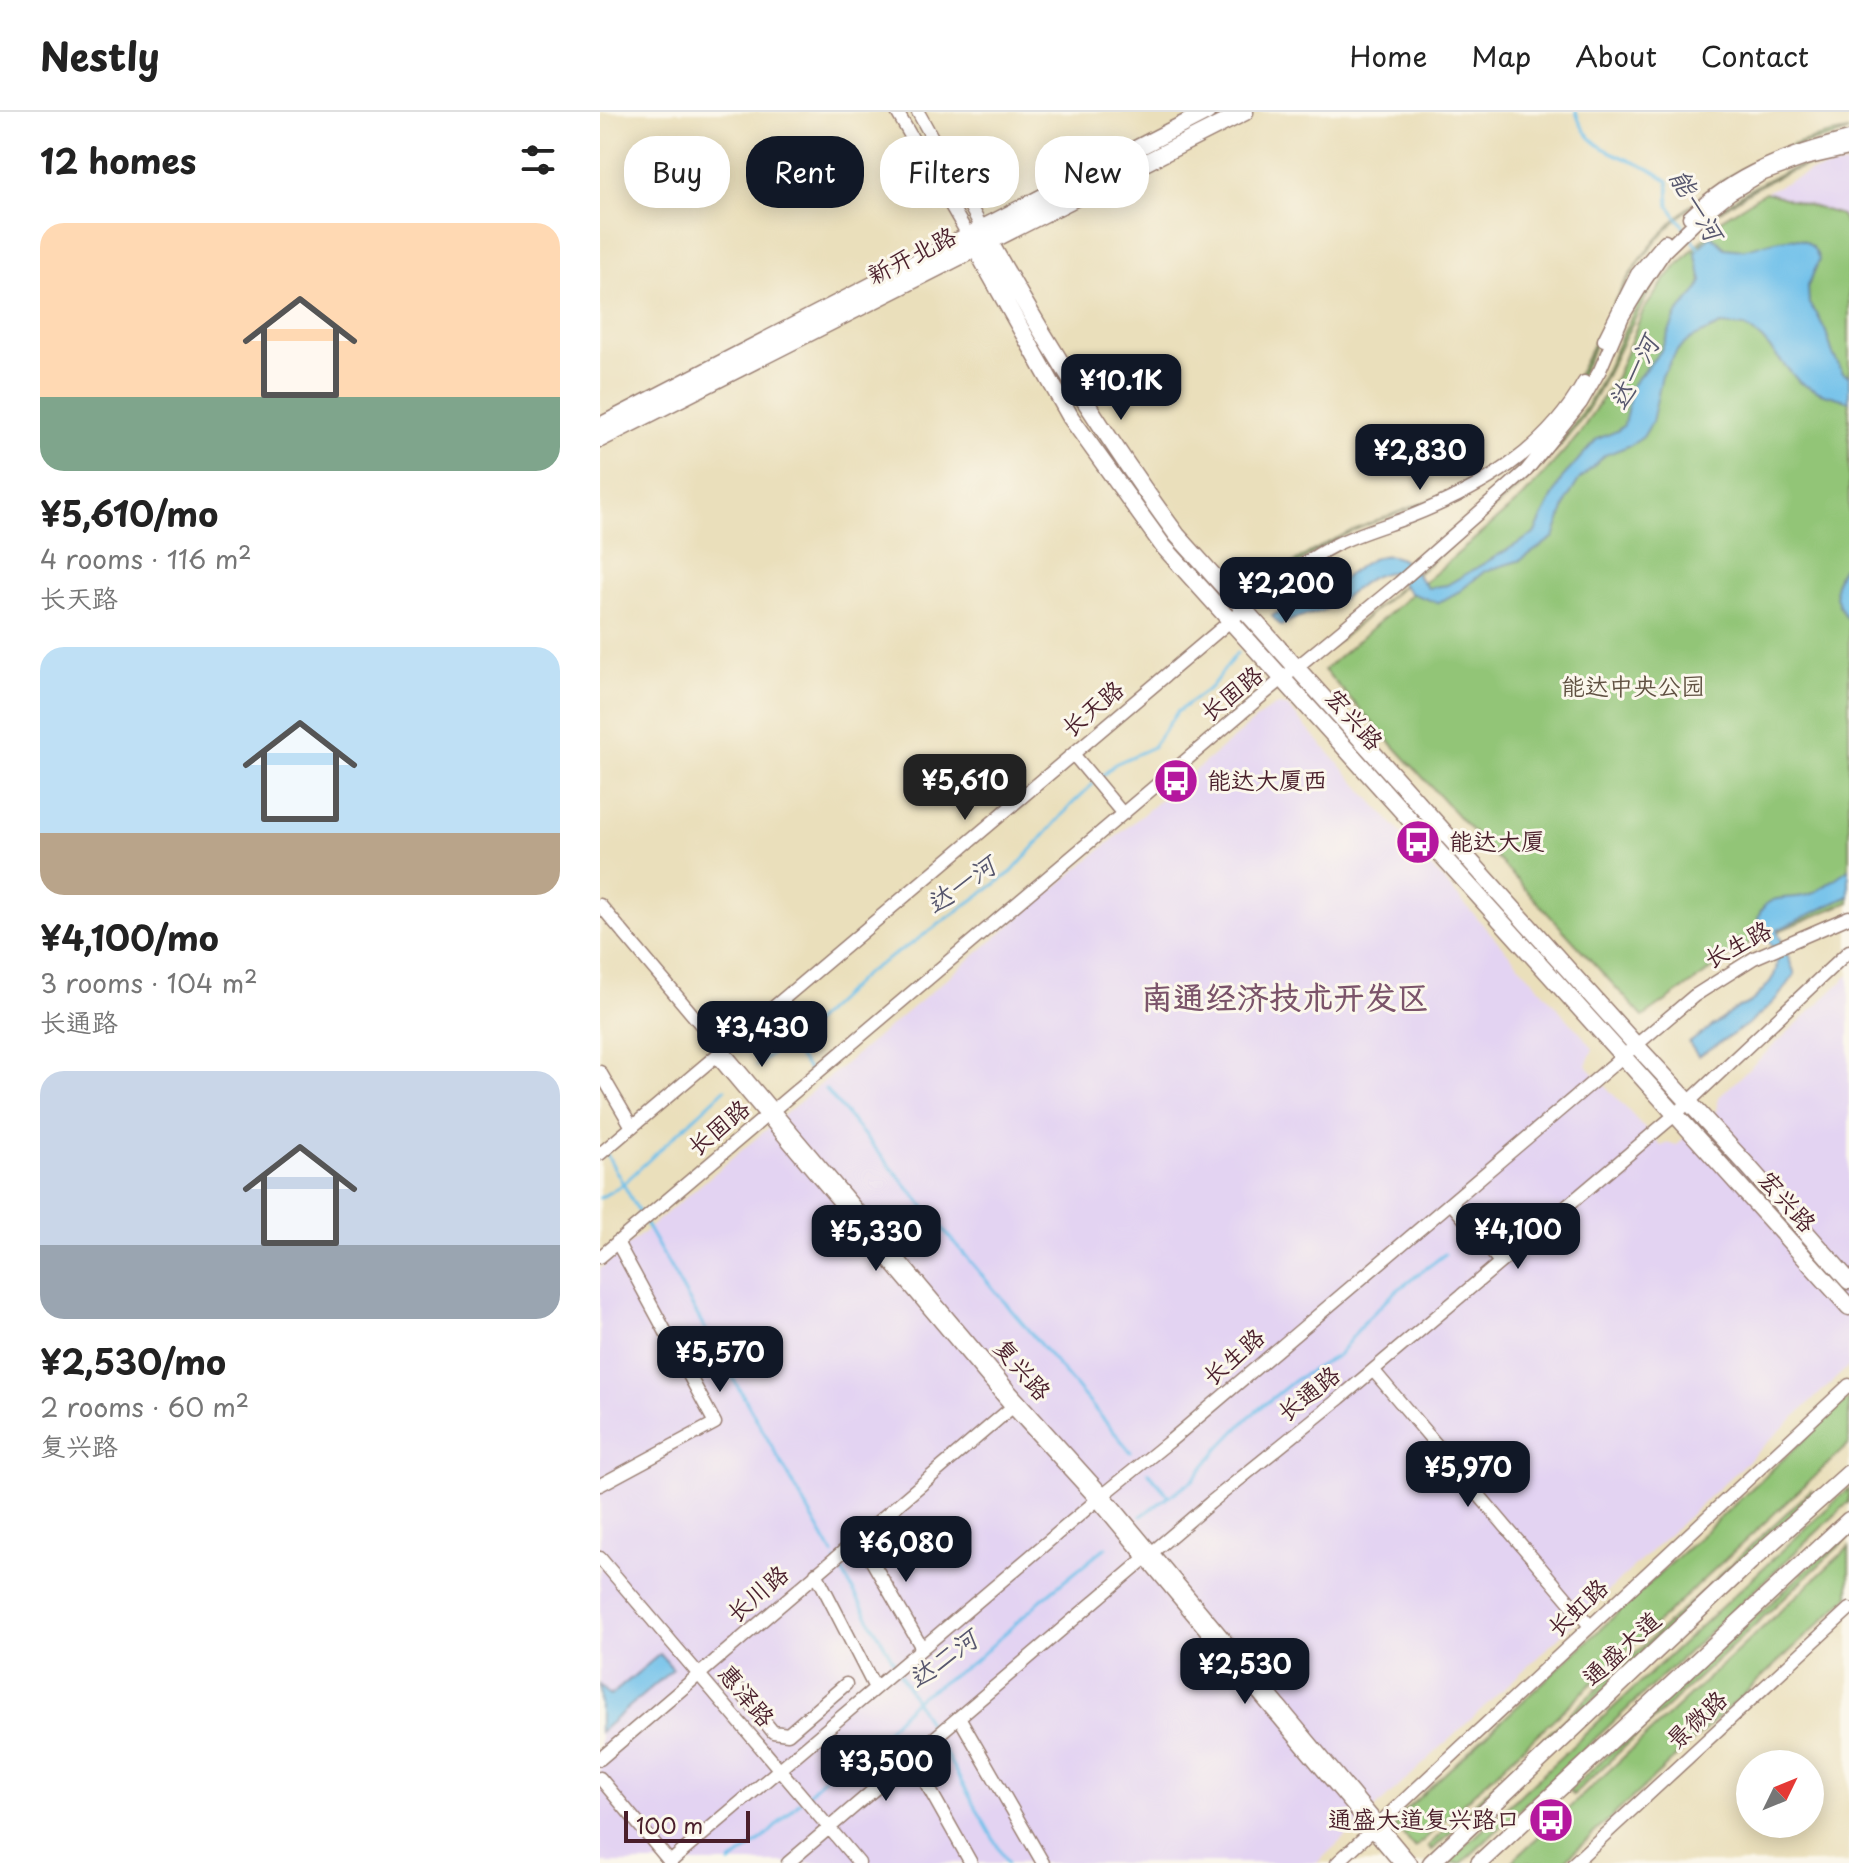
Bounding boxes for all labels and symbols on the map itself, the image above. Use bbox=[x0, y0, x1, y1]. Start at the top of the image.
water label: 能一河 bbox=[1661, 161, 1736, 251]
street label: 新开北路 bbox=[860, 216, 962, 292]
water label: 达一河 bbox=[1598, 325, 1670, 416]
pin: ¥10.1K bbox=[1056, 354, 1186, 422]
pin: ¥2,830 bbox=[1355, 424, 1485, 492]
pin: ¥2,200 bbox=[1221, 557, 1351, 625]
street label: 长固路 bbox=[1191, 656, 1270, 729]
park label: 能达中央公园 bbox=[1561, 667, 1705, 703]
street label: 长天路 bbox=[1053, 671, 1131, 744]
street label: 宏兴路 bbox=[1318, 680, 1393, 757]
pin: ¥5,610 bbox=[900, 754, 1030, 822]
bus stop icon: 能达大厦西 bbox=[1152, 757, 1200, 805]
place label: 能达大厦西 bbox=[1207, 761, 1327, 797]
bus stop icon: 能达大厦 bbox=[1394, 818, 1442, 866]
place label: 能达大厦 bbox=[1449, 822, 1545, 858]
water label: 达一河 bbox=[917, 843, 1007, 922]
street label: 长生路 bbox=[1697, 910, 1777, 976]
district label: 南通经济技术开发区 bbox=[1141, 972, 1429, 1020]
pin: ¥3,430 bbox=[697, 1001, 827, 1069]
street label: 长固路 bbox=[679, 1090, 757, 1163]
street label: 宏兴路 bbox=[1751, 1162, 1826, 1239]
pin: ¥4,100 bbox=[1453, 1203, 1583, 1271]
pin: ¥5,330 bbox=[811, 1205, 941, 1273]
street label: 长生路 bbox=[1194, 1318, 1272, 1393]
pin: ¥5,570 bbox=[655, 1326, 785, 1394]
street label: 复兴路 bbox=[986, 1330, 1061, 1408]
street label: 长通路 bbox=[1268, 1356, 1347, 1429]
pin: ¥5,970 bbox=[1403, 1441, 1533, 1509]
pin: ¥6,080 bbox=[841, 1516, 971, 1584]
street label: 长川路 bbox=[718, 1555, 796, 1630]
street label: 长虹路 bbox=[1538, 1569, 1615, 1644]
street label: 通盛大道 bbox=[1573, 1602, 1668, 1693]
water label: 达二河 bbox=[899, 1617, 988, 1696]
pin: ¥2,530 bbox=[1180, 1638, 1310, 1706]
street label: 惠泽路 bbox=[711, 1656, 784, 1734]
street label: 景微路 bbox=[1657, 1681, 1734, 1756]
pin: ¥3,500 bbox=[821, 1735, 951, 1803]
north arrow bbox=[1736, 1750, 1824, 1838]
bus stop icon: 通盛大道复兴路口 bbox=[1527, 1796, 1575, 1844]
place label: 通盛大道复兴路口 bbox=[1328, 1800, 1520, 1836]
scale bar bbox=[624, 1807, 750, 1843]

